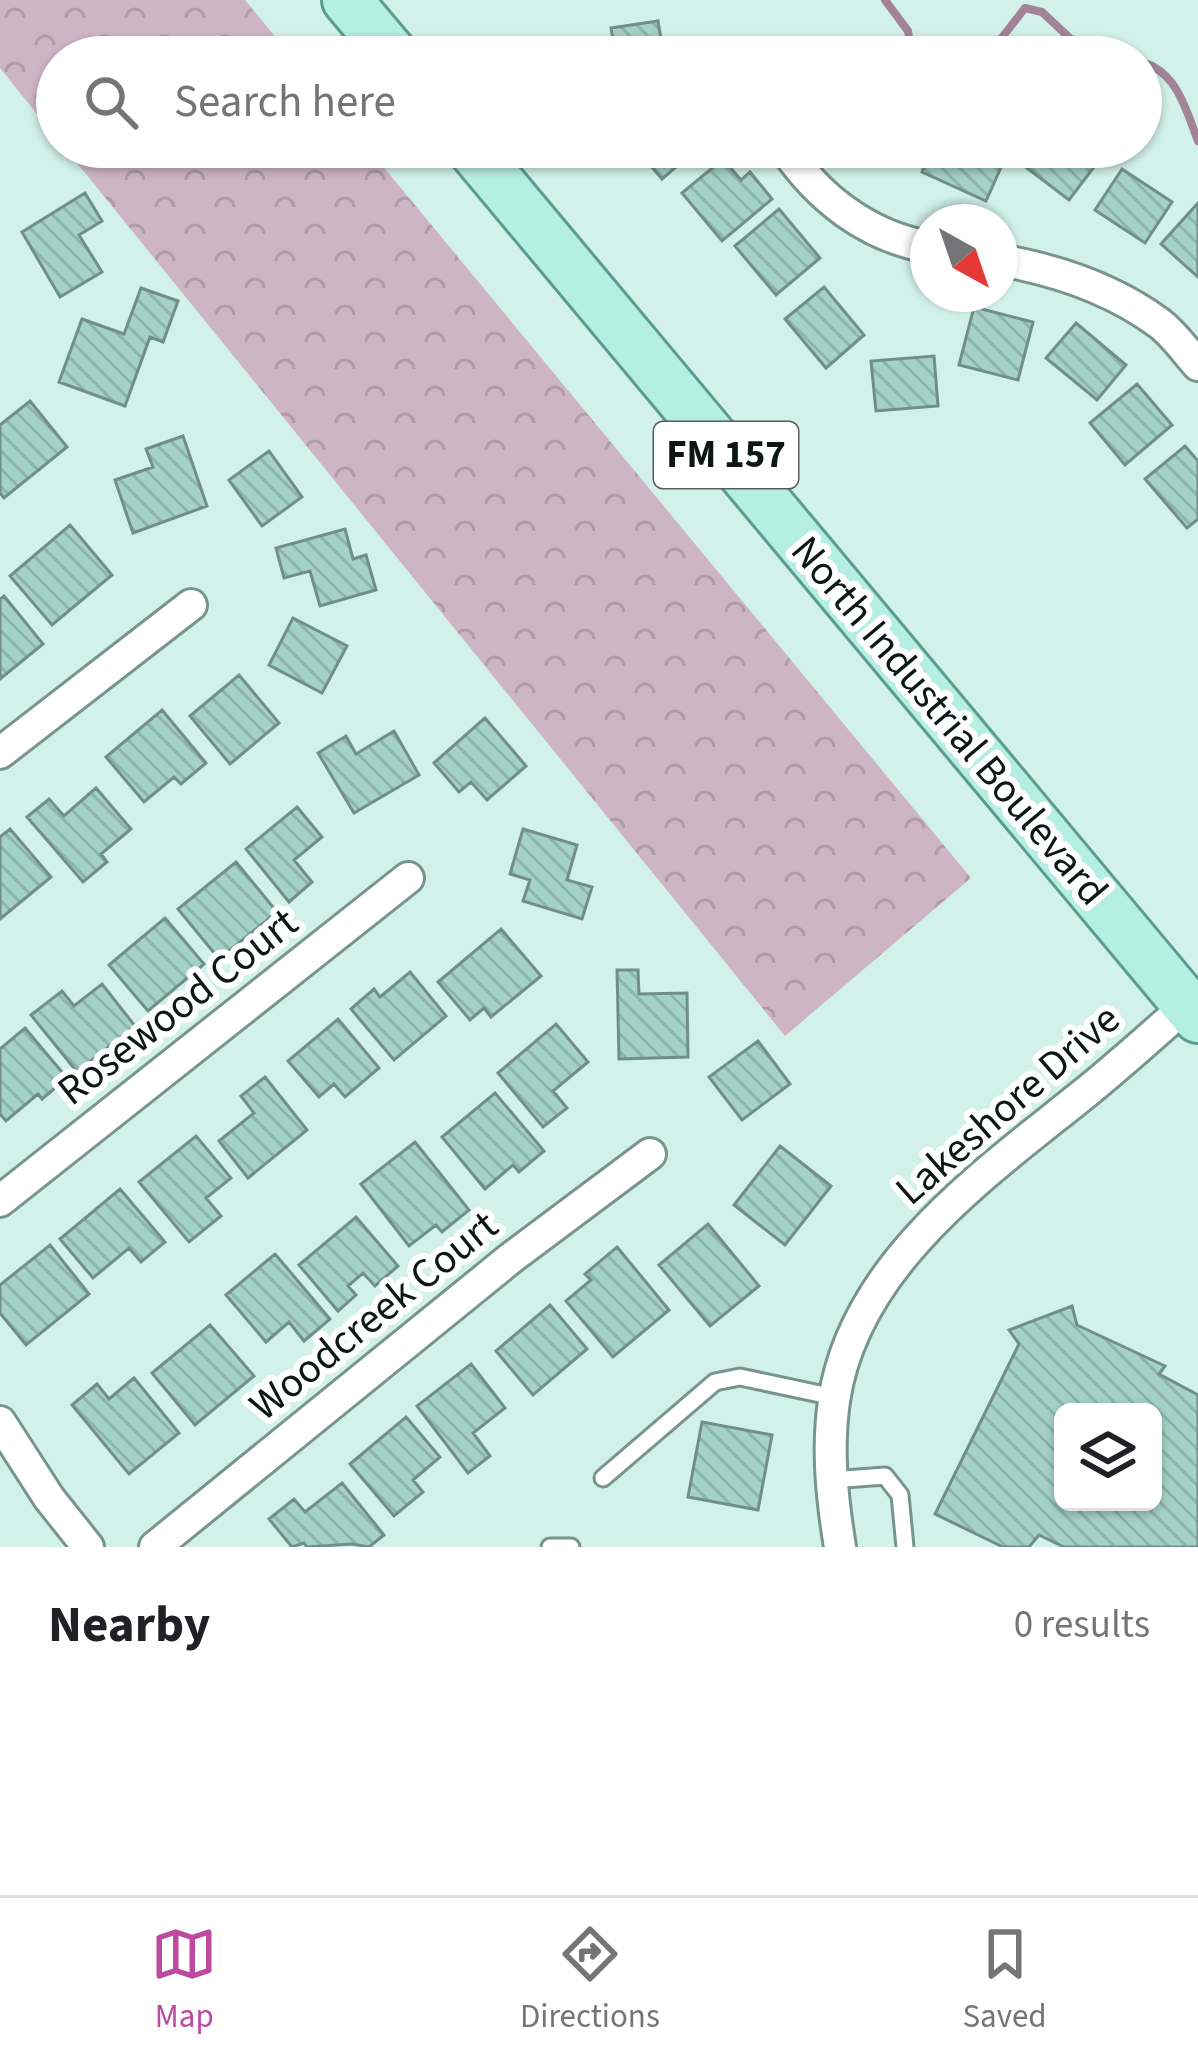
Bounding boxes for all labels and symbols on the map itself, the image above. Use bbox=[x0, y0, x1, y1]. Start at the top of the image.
north arrow bbox=[910, 204, 1018, 312]
road number: FM 157 bbox=[654, 422, 798, 488]
street label: North Industrial Boulevard bbox=[776, 523, 1122, 919]
street label: Rosewood Court bbox=[45, 894, 311, 1120]
street label: Lakeshore Drive bbox=[883, 990, 1133, 1220]
street label: Woodcreek Court bbox=[237, 1197, 511, 1435]

